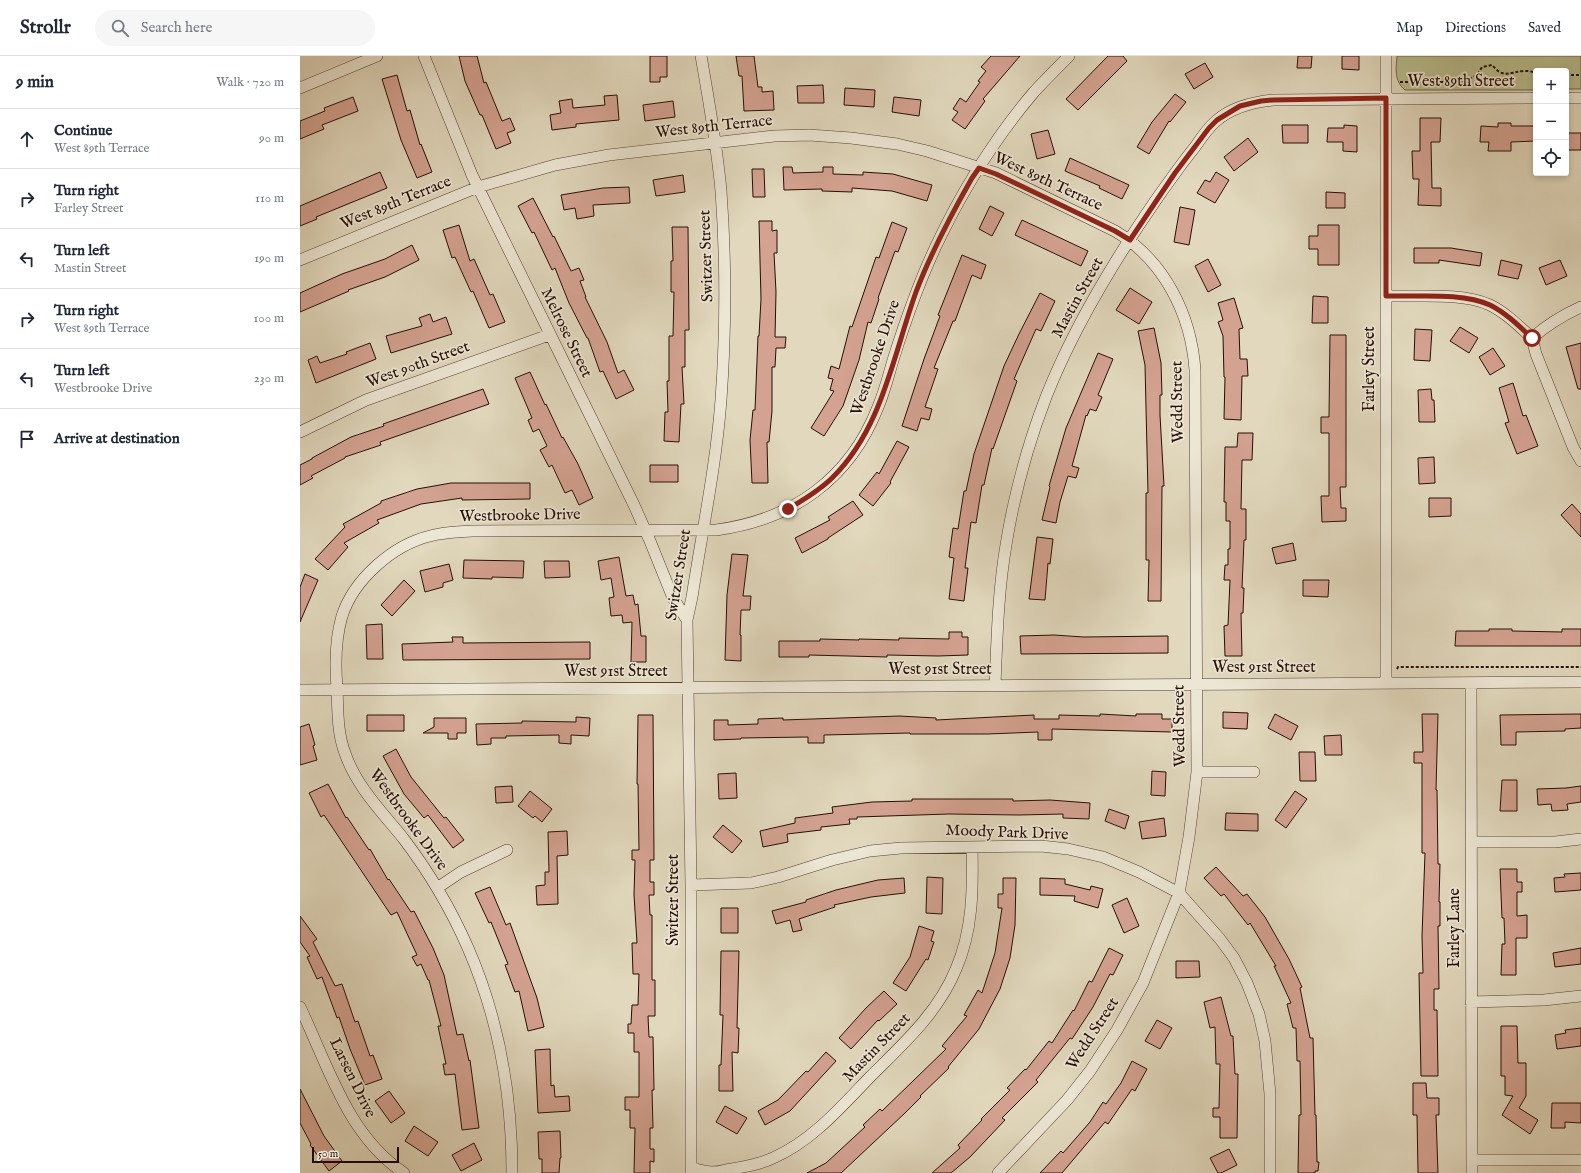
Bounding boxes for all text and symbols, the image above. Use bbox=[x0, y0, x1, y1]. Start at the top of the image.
search box bbox=[95, 10, 375, 46]
text: Strollr bbox=[20, 16, 71, 40]
icon: search bbox=[109, 17, 131, 39]
text: Search here bbox=[141, 18, 212, 37]
text: Map bbox=[1396, 19, 1423, 37]
text: Directions bbox=[1445, 19, 1506, 37]
text: Saved bbox=[1528, 19, 1561, 37]
map controls bbox=[1533, 68, 1569, 176]
button: + bbox=[1533, 68, 1569, 104]
text: 9 min bbox=[16, 72, 54, 93]
street label: West 89th Street bbox=[1408, 72, 1515, 92]
text: Walk · 720 m bbox=[216, 74, 284, 91]
button: − bbox=[1533, 104, 1569, 140]
street label: West 89th Terrace bbox=[654, 111, 774, 143]
text: Continue bbox=[54, 121, 112, 140]
icon: ahead bbox=[16, 128, 38, 150]
text: 90 m bbox=[259, 130, 284, 147]
text: West 89th Terrace bbox=[54, 140, 150, 157]
button: locate bbox=[1533, 140, 1569, 176]
street label: West 89th Terrace bbox=[990, 148, 1106, 216]
street label: West 89th Terrace bbox=[338, 172, 454, 234]
text: Turn right bbox=[54, 181, 119, 200]
icon: right bbox=[16, 188, 38, 210]
text: 110 m bbox=[255, 190, 284, 207]
text: Farley Street bbox=[54, 200, 123, 217]
street label: Switzer Street bbox=[695, 209, 719, 302]
text: Turn left bbox=[54, 241, 110, 260]
icon: left bbox=[16, 248, 38, 270]
text: 190 m bbox=[254, 250, 284, 267]
street label: Mastin Street bbox=[1048, 254, 1109, 342]
text: Mastin Street bbox=[54, 260, 126, 277]
street label: Melrose Street bbox=[536, 285, 597, 382]
street label: Westbrooke Drive bbox=[847, 298, 905, 418]
text: Turn right bbox=[54, 301, 119, 320]
icon: right bbox=[16, 308, 38, 330]
text: 100 m bbox=[254, 310, 284, 327]
text: West 89th Terrace bbox=[54, 320, 150, 337]
street label: Farley Street bbox=[1360, 326, 1380, 412]
route start bbox=[1523, 329, 1541, 347]
street label: West 90th Street bbox=[364, 337, 473, 393]
street label: Wedd Street bbox=[1167, 360, 1189, 443]
text: Turn left bbox=[54, 361, 110, 380]
icon: left bbox=[16, 368, 38, 390]
text: 230 m bbox=[254, 370, 284, 387]
text: Westbrooke Drive bbox=[54, 380, 152, 397]
icon: arrive bbox=[16, 428, 38, 450]
text: Arrive at destination bbox=[54, 429, 180, 448]
route end bbox=[779, 500, 797, 518]
street label: Westbrooke Drive bbox=[459, 505, 581, 527]
street label: Switzer Street bbox=[662, 527, 696, 622]
street label: West 91st Street bbox=[1212, 658, 1316, 678]
street label: West 91st Street bbox=[888, 660, 992, 680]
street label: West 91st Street bbox=[564, 662, 668, 682]
street label: Wedd Street bbox=[1169, 684, 1191, 767]
street label: Westbrooke Drive bbox=[364, 765, 452, 875]
street label: Moody Park Drive bbox=[945, 821, 1069, 845]
street label: Switzer Street bbox=[664, 853, 684, 946]
street label: Farley Lane bbox=[1445, 888, 1465, 968]
street label: Wedd Street bbox=[1062, 994, 1124, 1074]
street label: Mastin Street bbox=[839, 1009, 916, 1087]
street label: Larsen Drive bbox=[324, 1035, 380, 1121]
scale bar bbox=[312, 1145, 399, 1164]
text: 50 m bbox=[318, 1147, 338, 1161]

